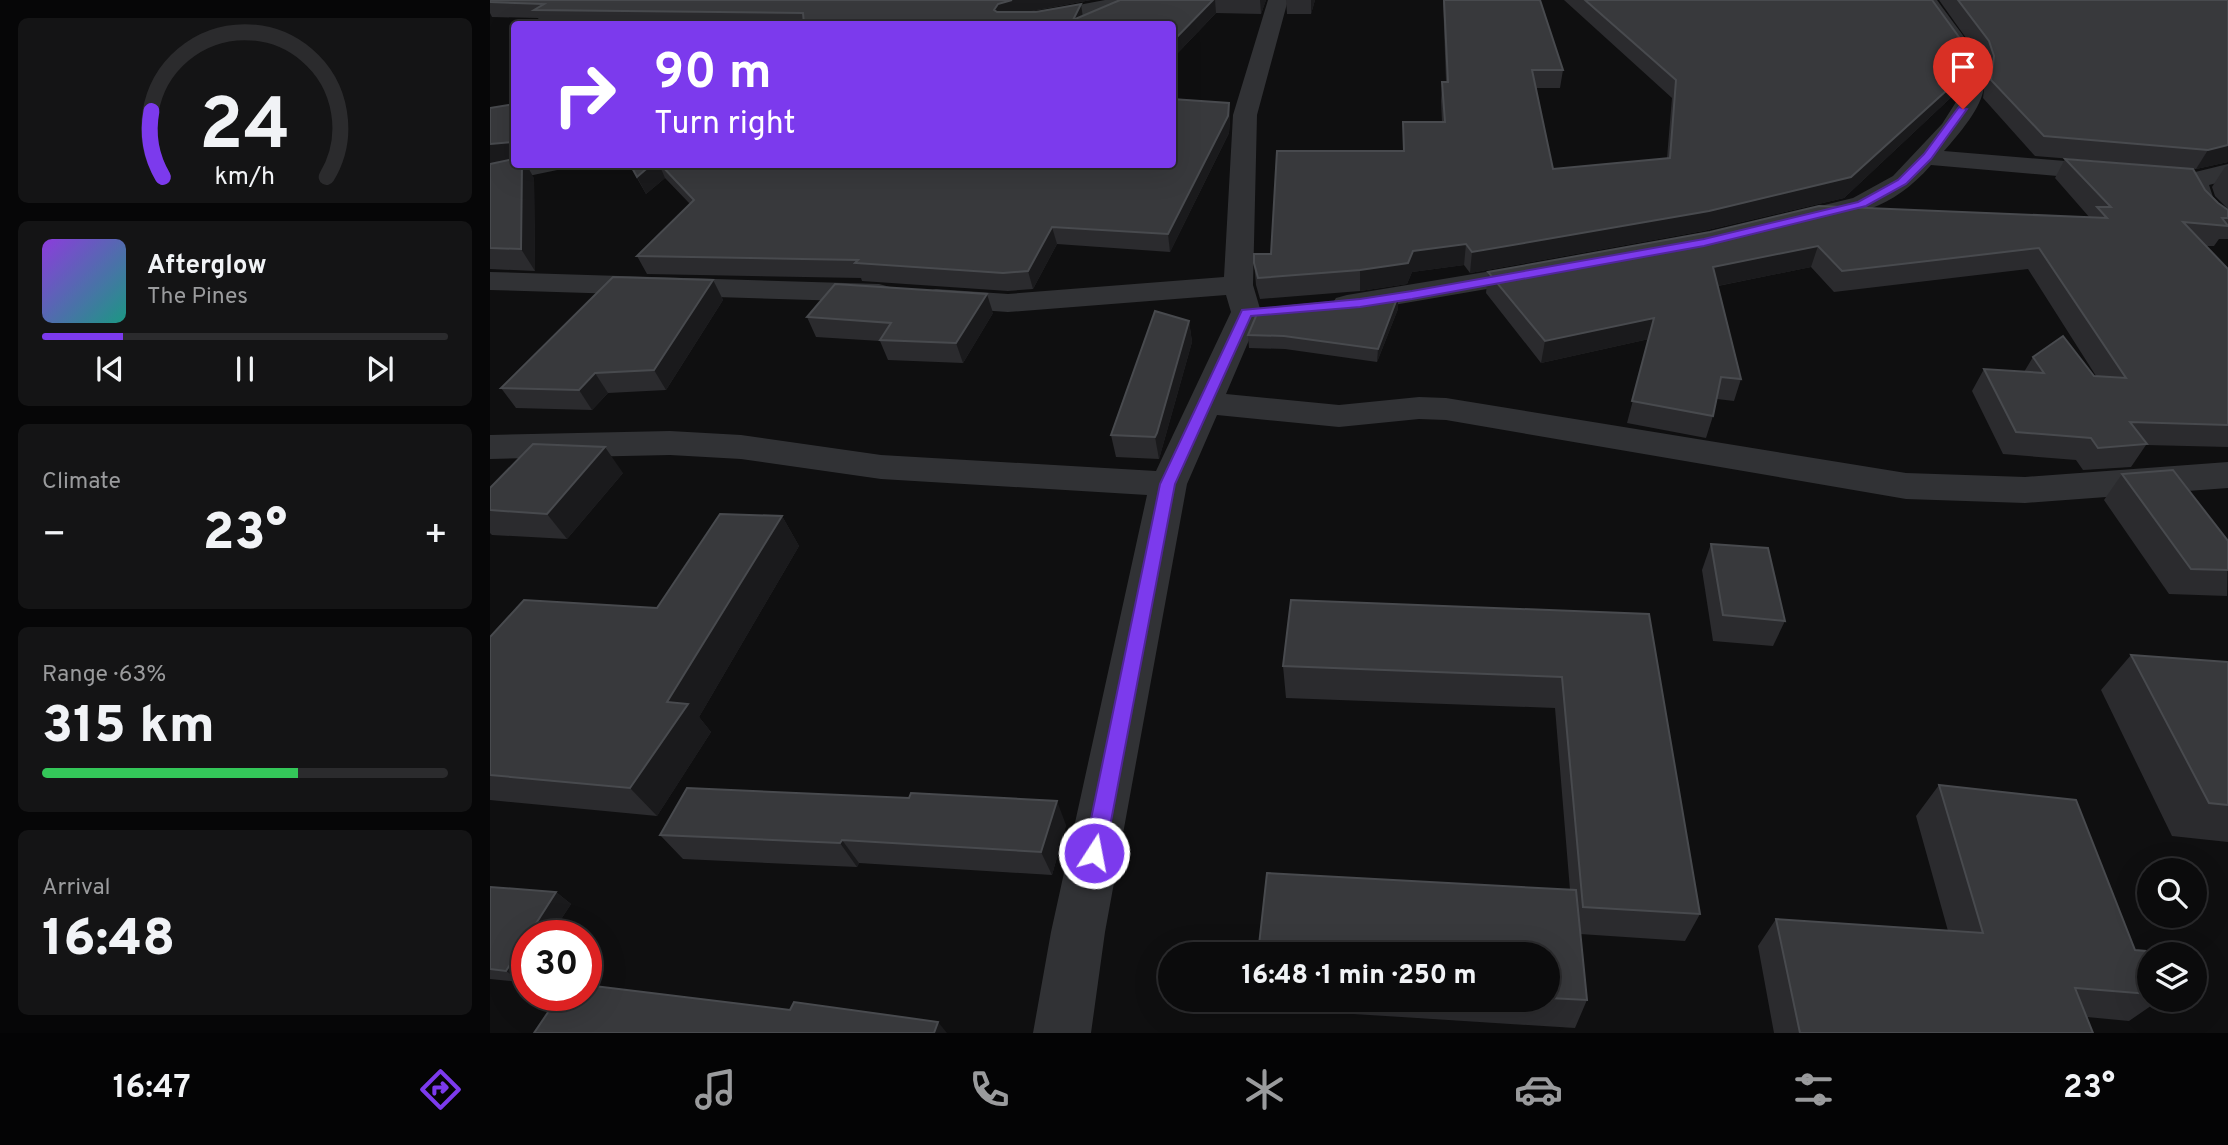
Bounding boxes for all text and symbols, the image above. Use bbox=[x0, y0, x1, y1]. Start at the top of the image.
pin bbox=[1933, 37, 1993, 109]
text: 90 m bbox=[654, 44, 772, 106]
icon: arrive bbox=[1944, 48, 1982, 86]
icon: right bbox=[539, 49, 630, 140]
text: 24 bbox=[199, 83, 291, 175]
text: Turn right bbox=[654, 105, 796, 145]
text: km/h bbox=[215, 161, 275, 193]
text: Afterglow bbox=[147, 250, 267, 283]
text: The Pines bbox=[147, 283, 248, 312]
icon: previous bbox=[91, 350, 129, 388]
icon: pause bbox=[226, 350, 264, 388]
icon: next bbox=[361, 350, 399, 388]
text: Climate bbox=[42, 468, 121, 497]
text: 23° bbox=[203, 502, 287, 568]
text: − bbox=[42, 512, 67, 561]
text: + bbox=[423, 512, 448, 561]
text: Range · 63% bbox=[42, 661, 166, 690]
text: 315 km bbox=[42, 695, 215, 761]
position arrow bbox=[1057, 816, 1131, 890]
map controls bbox=[2137, 858, 2207, 1012]
button: search bbox=[2137, 858, 2207, 928]
text: Arrival bbox=[42, 874, 111, 903]
text: 16:48 bbox=[42, 908, 175, 974]
speed limit sign: 30 bbox=[511, 920, 602, 1011]
button: layers bbox=[2137, 942, 2207, 1012]
text: 16:48 · 1 min · 250 m bbox=[1241, 960, 1477, 993]
icon: directions bbox=[416, 1065, 465, 1114]
icon: music bbox=[691, 1065, 740, 1114]
icon: phone bbox=[965, 1065, 1014, 1114]
icon: climate bbox=[1240, 1065, 1289, 1114]
icon: car bbox=[1514, 1065, 1563, 1114]
icon: filters bbox=[1789, 1065, 1838, 1114]
text: 16:47 bbox=[113, 1069, 191, 1109]
text: 23° bbox=[2063, 1069, 2115, 1109]

